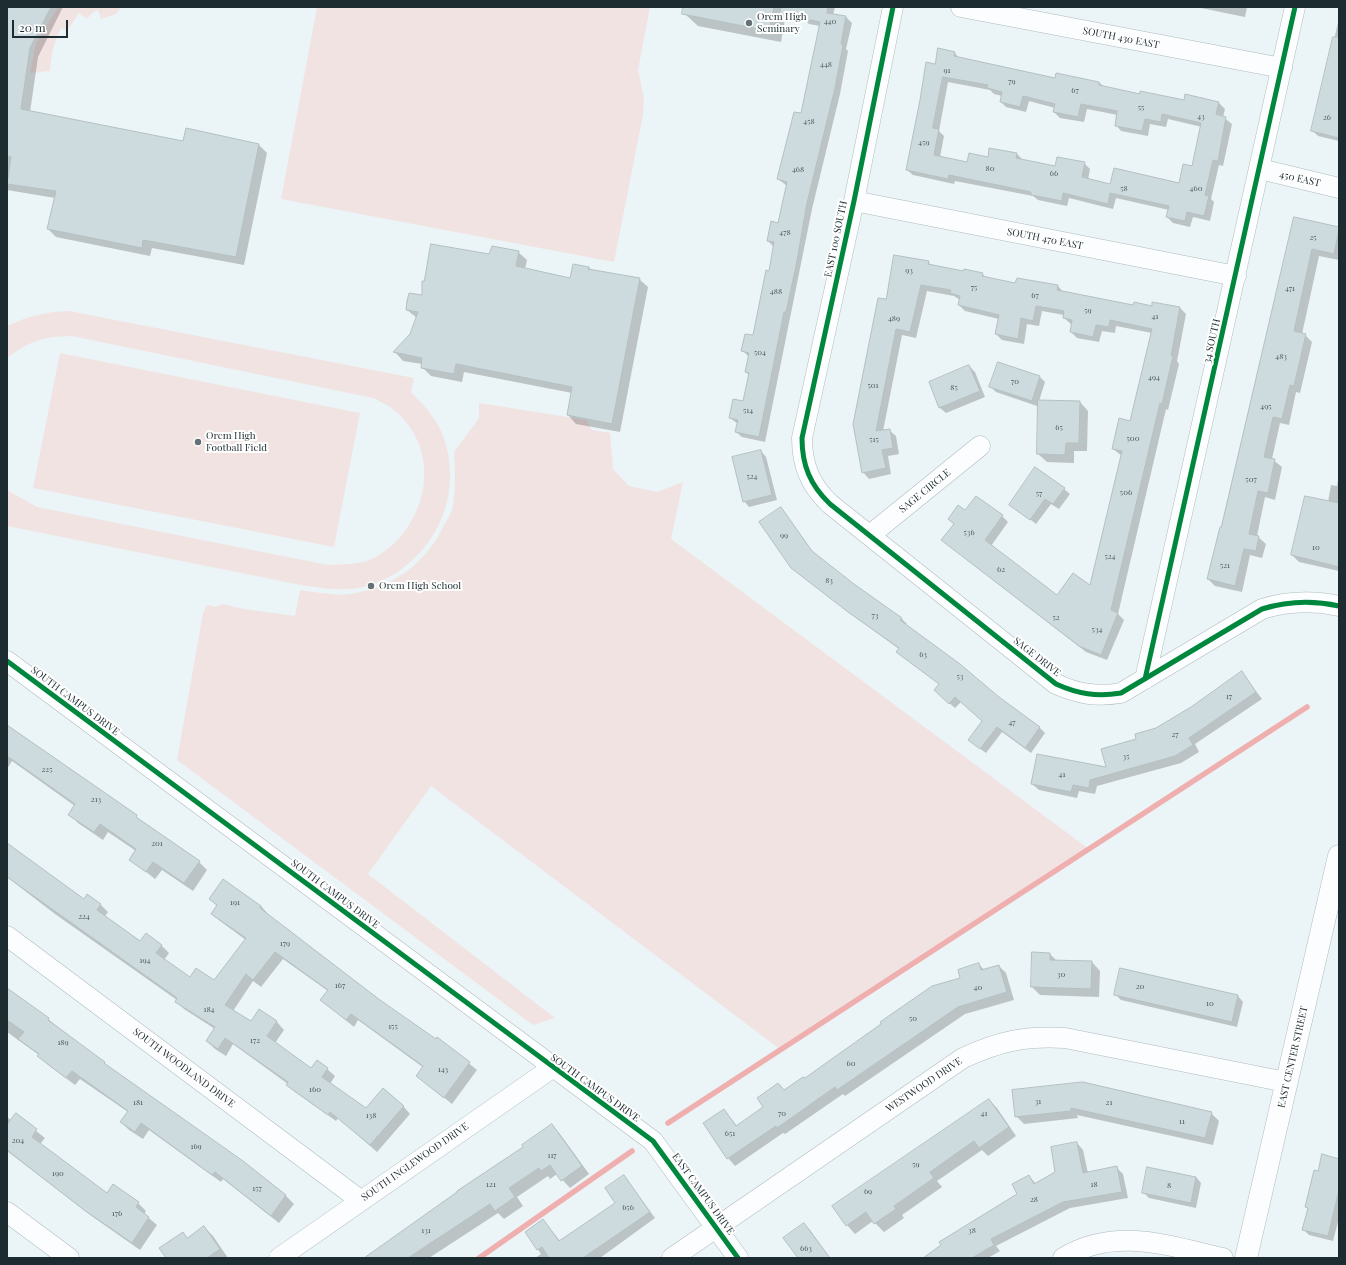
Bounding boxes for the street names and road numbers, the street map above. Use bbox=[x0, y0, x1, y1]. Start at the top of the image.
street label: SOUTH 430 EAST bbox=[1082, 25, 1160, 51]
street label: 450 EAST bbox=[1278, 168, 1322, 190]
street label: EAST 100 SOUTH bbox=[822, 200, 850, 278]
street label: SOUTH 470 EAST bbox=[1006, 226, 1084, 252]
street label: 34 SOUTH bbox=[1201, 318, 1223, 364]
street label: SAGE CIRCLE bbox=[897, 467, 953, 515]
street label: SAGE DRIVE bbox=[1011, 635, 1063, 679]
street label: SOUTH CAMPUS DRIVE bbox=[28, 664, 122, 738]
street label: SOUTH CAMPUS DRIVE bbox=[288, 857, 382, 931]
street label: EAST CENTER STREET bbox=[1275, 1005, 1311, 1109]
street label: SOUTH WOODLAND DRIVE bbox=[131, 1026, 237, 1110]
street label: SOUTH CAMPUS DRIVE bbox=[548, 1052, 642, 1124]
street label: WESTWOOD DRIVE bbox=[884, 1055, 964, 1115]
street label: SOUTH INGLEWOOD DRIVE bbox=[359, 1120, 471, 1204]
street label: EAST CAMPUS DRIVE bbox=[669, 1151, 737, 1237]

